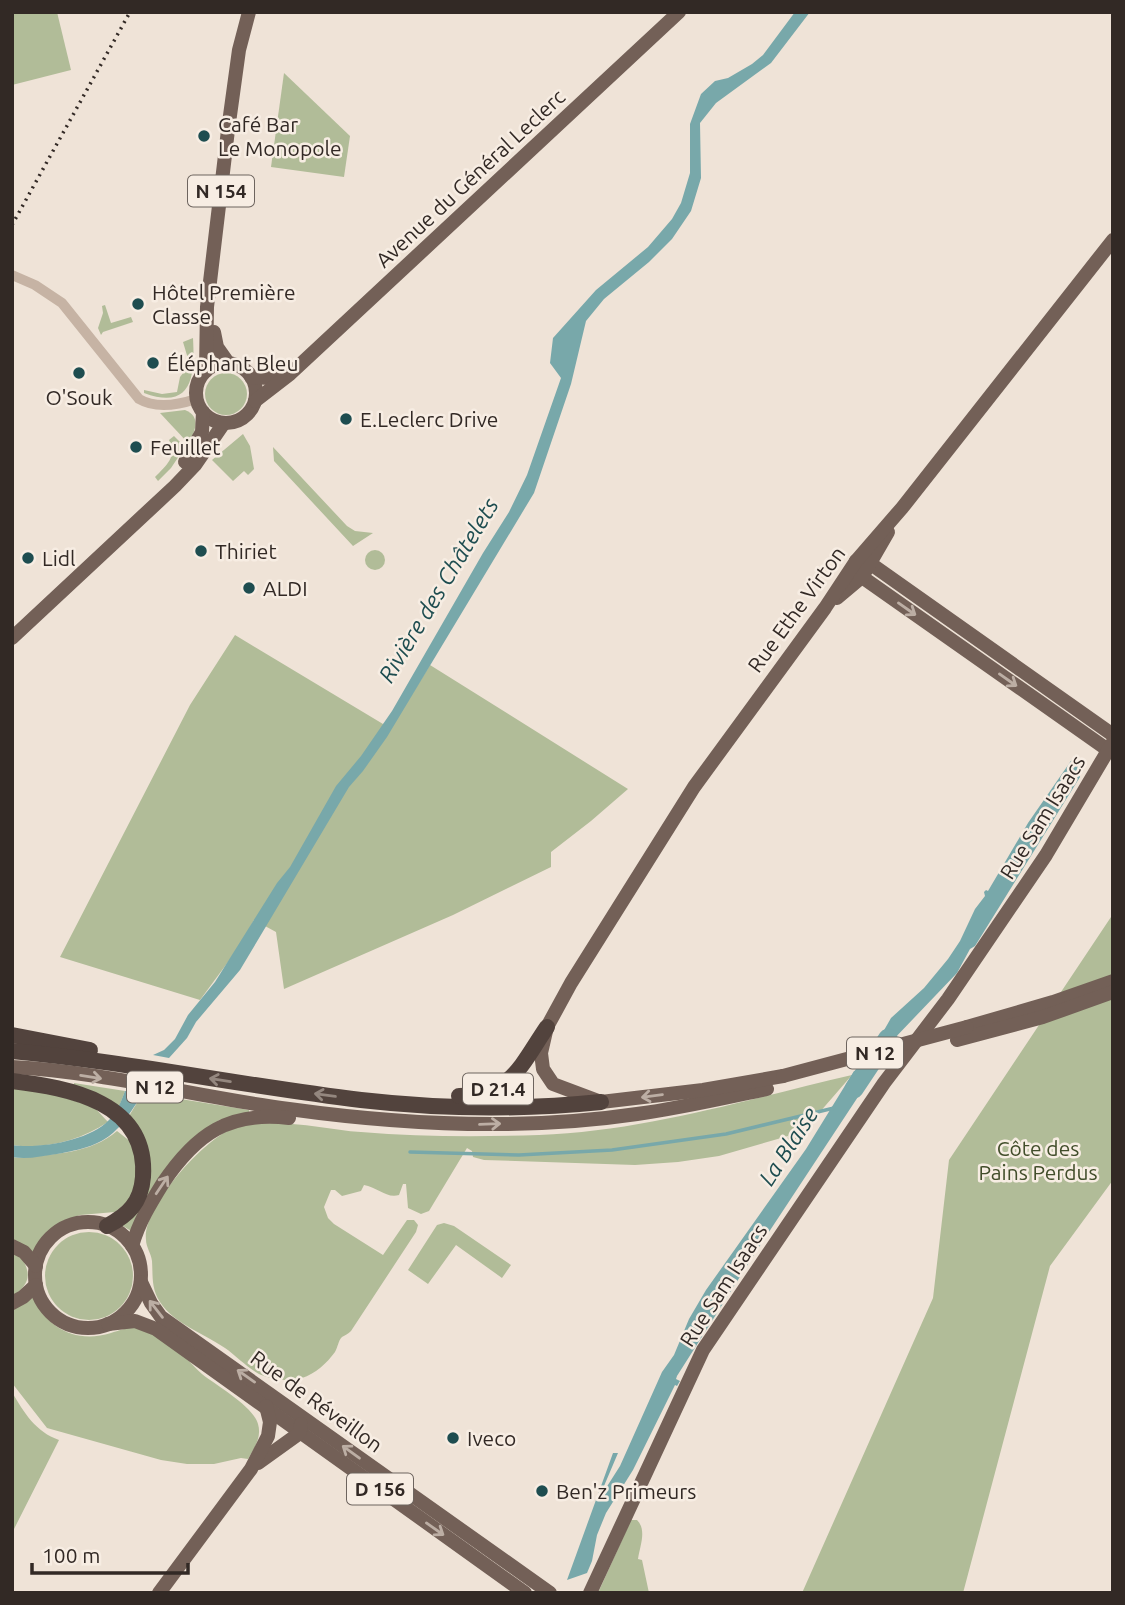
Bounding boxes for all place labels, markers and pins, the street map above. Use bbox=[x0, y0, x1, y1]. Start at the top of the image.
place label: Café Bar Le Monopole bbox=[218, 112, 342, 160]
marker: Café Bar Le Monopole bbox=[196, 128, 212, 144]
place label: Hôtel Première Classe bbox=[152, 280, 295, 328]
marker: Hôtel Première Classe bbox=[130, 296, 146, 312]
place label: Éléphant Bleu bbox=[167, 351, 298, 375]
marker: Éléphant Bleu bbox=[145, 355, 161, 371]
marker: O'Souk bbox=[71, 365, 87, 381]
place label: O'Souk bbox=[45, 385, 113, 409]
place label: E.Leclerc Drive bbox=[360, 407, 498, 431]
marker: E.Leclerc Drive bbox=[338, 411, 354, 427]
place label: Feuillet bbox=[150, 435, 221, 459]
marker: Feuillet bbox=[128, 439, 144, 455]
place label: Thiriet bbox=[215, 539, 277, 563]
marker: Thiriet bbox=[193, 543, 209, 559]
place label: Lidl bbox=[42, 546, 76, 570]
marker: Lidl bbox=[20, 550, 36, 566]
place label: ALDI bbox=[263, 576, 308, 600]
marker: ALDI bbox=[241, 580, 257, 596]
place label: Iveco bbox=[467, 1426, 516, 1450]
marker: Iveco bbox=[445, 1430, 461, 1446]
place label: Ben'z Primeurs bbox=[556, 1479, 696, 1503]
marker: Ben'z Primeurs bbox=[534, 1483, 550, 1499]

